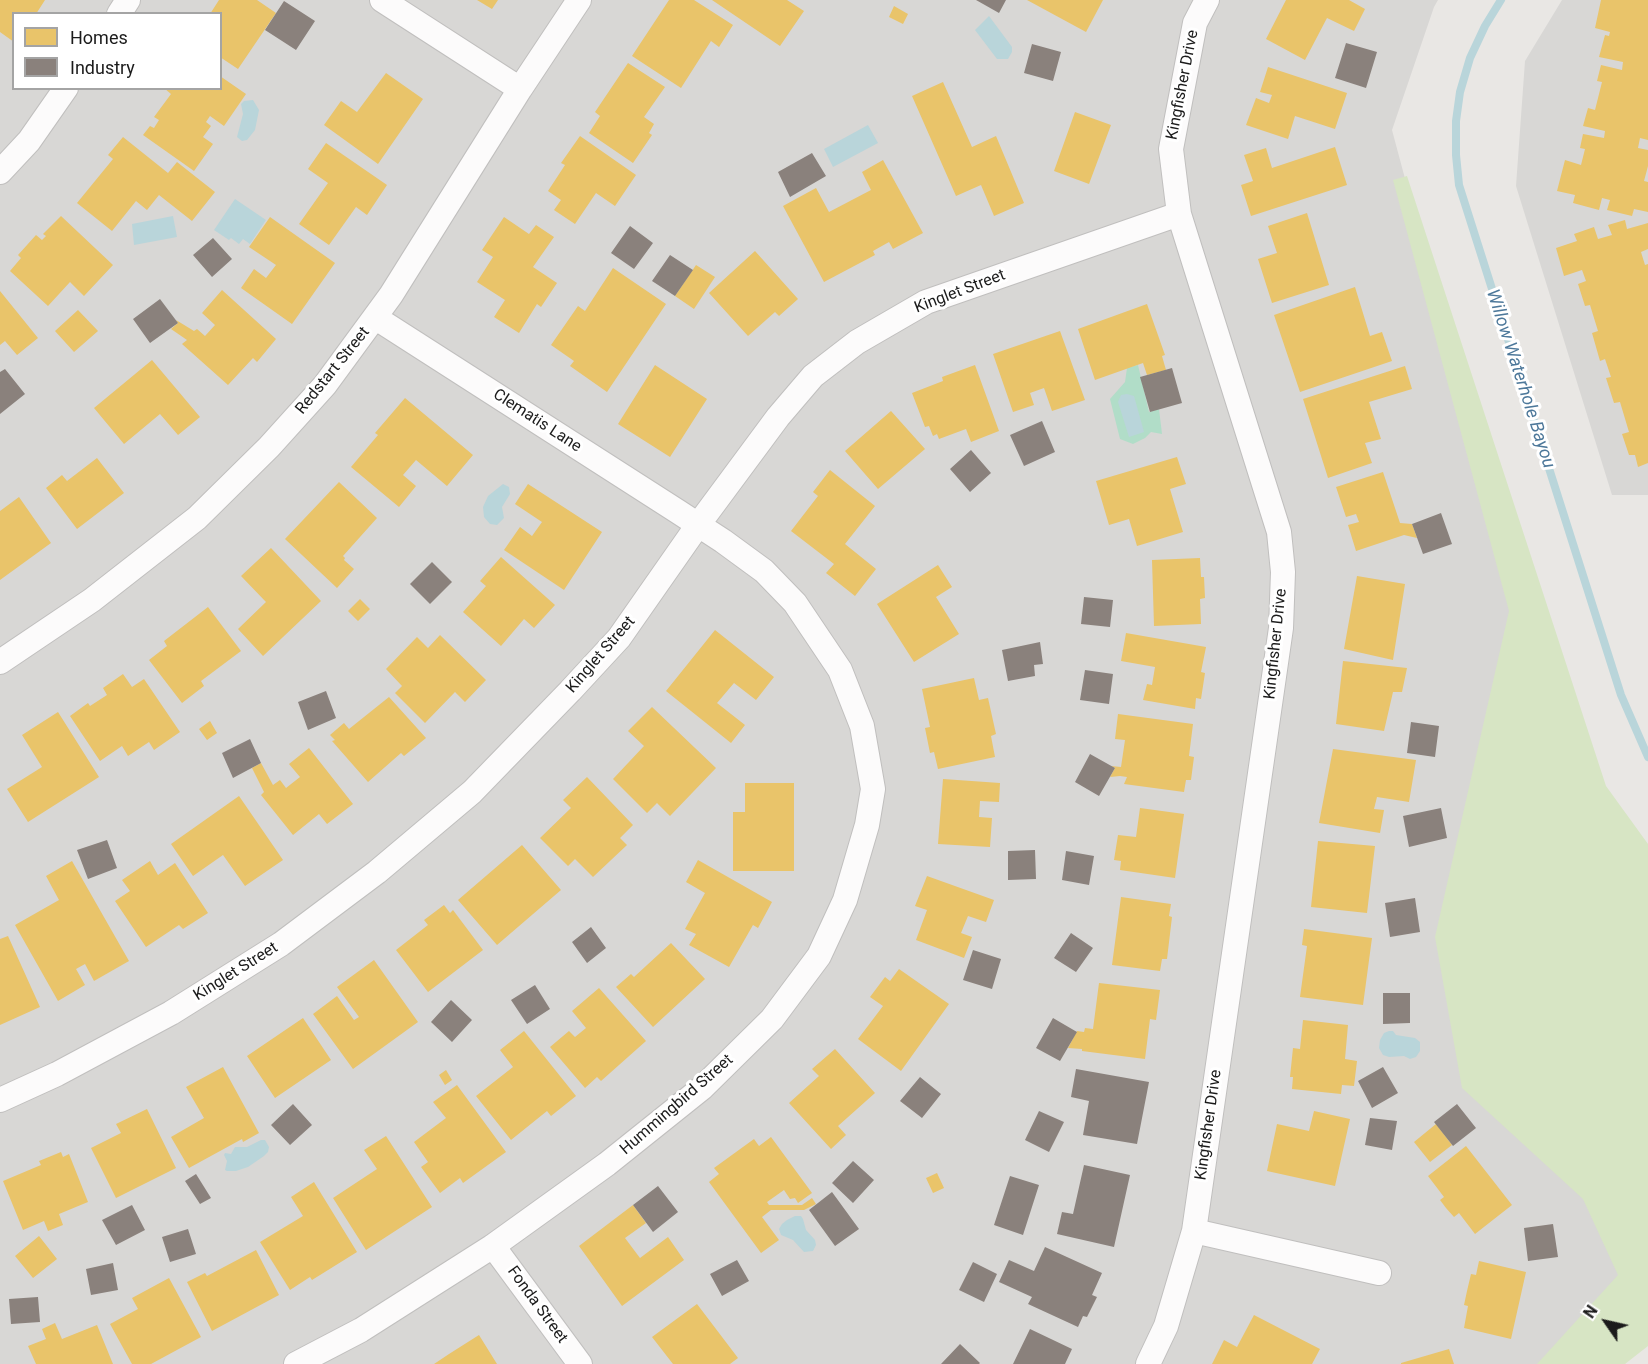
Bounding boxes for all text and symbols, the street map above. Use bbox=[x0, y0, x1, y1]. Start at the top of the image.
legend bbox=[12, 12, 222, 90]
text: Homes bbox=[70, 27, 128, 48]
street label: Kingfisher Drive bbox=[1163, 28, 1203, 142]
text: Industry bbox=[70, 57, 135, 78]
street label: Kinglet Street bbox=[912, 266, 1008, 318]
water label: Willow Waterhole Bayou bbox=[1481, 287, 1559, 471]
street label: Redstart Street bbox=[292, 323, 374, 419]
street label: Clematis Lane bbox=[489, 385, 585, 457]
street label: Kingfisher Drive bbox=[1261, 588, 1291, 700]
street label: Kinglet Street bbox=[562, 613, 640, 697]
street label: Kinglet Street bbox=[190, 939, 282, 1005]
street label: Hummingbird Street bbox=[617, 1051, 737, 1159]
street label: Kingfisher Drive bbox=[1192, 1068, 1226, 1182]
street label: Fonda Street bbox=[503, 1263, 571, 1347]
north arrow bbox=[1576, 1292, 1636, 1352]
text: N bbox=[1580, 1302, 1602, 1322]

